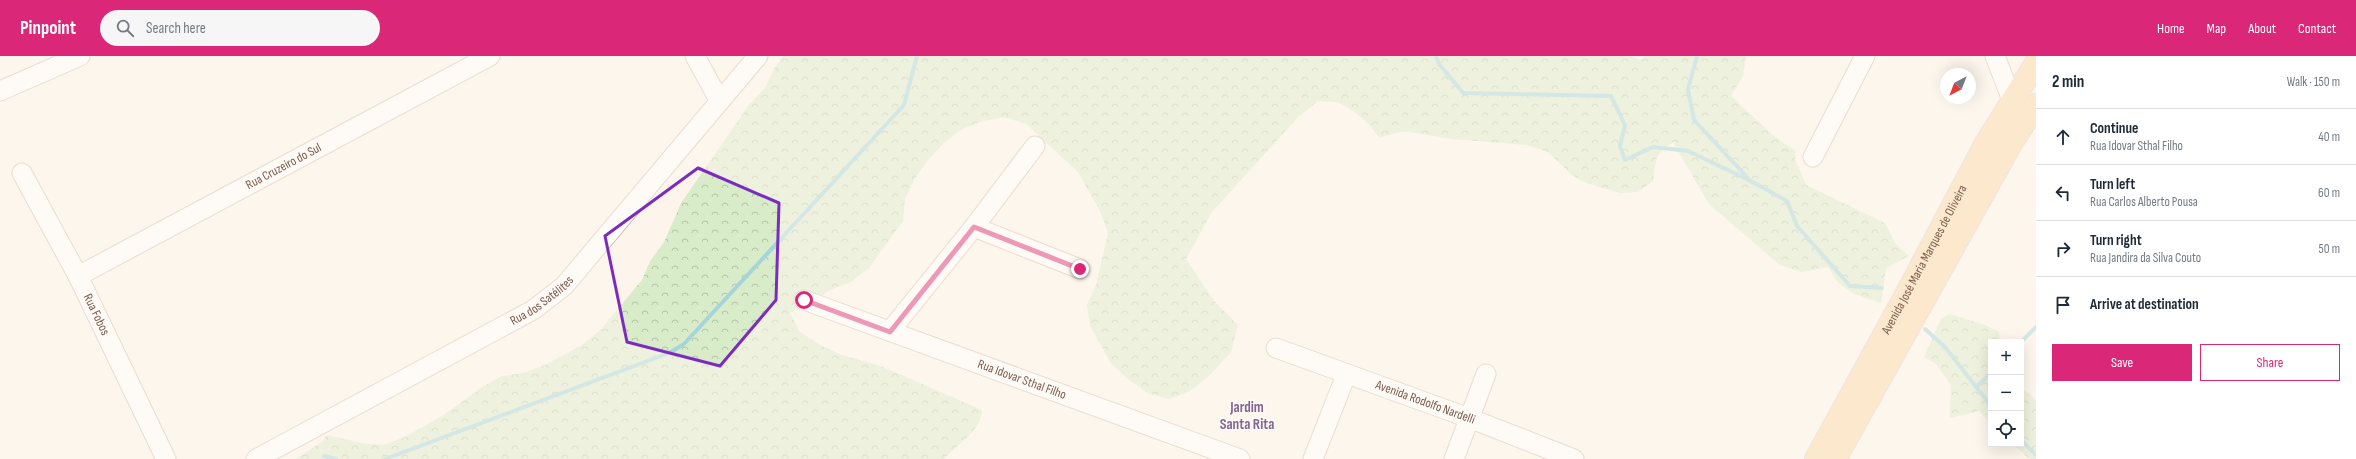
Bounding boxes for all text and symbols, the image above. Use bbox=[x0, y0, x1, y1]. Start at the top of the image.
search box bbox=[100, 10, 380, 46]
text: Pinpoint bbox=[20, 17, 76, 40]
icon: search bbox=[114, 17, 136, 39]
text: Search here bbox=[146, 19, 206, 38]
text: Home bbox=[2157, 20, 2185, 37]
text: Map bbox=[2207, 20, 2226, 37]
text: About bbox=[2248, 20, 2276, 37]
text: Contact bbox=[2298, 20, 2336, 37]
north arrow bbox=[1940, 68, 1976, 104]
text: 2 min bbox=[2052, 72, 2084, 92]
text: Walk · 150 m bbox=[2287, 74, 2340, 90]
text: Continue bbox=[2090, 119, 2139, 138]
icon: ahead bbox=[2052, 126, 2074, 148]
text: 40 m bbox=[2318, 129, 2340, 145]
text: Rua Idovar Sthal Filho bbox=[2090, 138, 2183, 154]
street label: Rua Cruzeiro do Sul bbox=[243, 140, 324, 193]
text: Turn left bbox=[2090, 175, 2135, 194]
street label: Avenida José Maria Marques de Oliveira bbox=[1878, 182, 1970, 338]
icon: left bbox=[2052, 182, 2074, 204]
text: 60 m bbox=[2318, 185, 2340, 201]
text: Rua Carlos Alberto Pousa bbox=[2090, 194, 2198, 210]
text: Turn right bbox=[2090, 231, 2142, 250]
icon: right bbox=[2052, 238, 2074, 260]
text: 50 m bbox=[2319, 241, 2340, 257]
text: Rua Jandira da Silva Couto bbox=[2090, 250, 2201, 266]
route end bbox=[1071, 260, 1089, 278]
street label: Rua dos Satélites bbox=[507, 272, 577, 329]
street label: Rua Fobos bbox=[80, 291, 113, 338]
route start bbox=[795, 291, 813, 309]
icon: arrive bbox=[2052, 294, 2074, 316]
text: Arrive at destination bbox=[2090, 295, 2199, 314]
map controls bbox=[1988, 339, 2024, 447]
button: + bbox=[1988, 339, 2024, 375]
button: Save bbox=[2052, 344, 2192, 381]
button: Share bbox=[2200, 344, 2340, 381]
street label: Rua Idovar Sthal Filho bbox=[975, 356, 1068, 403]
button: − bbox=[1988, 375, 2024, 411]
street label: Avenida Rodolfo Nardelli bbox=[1372, 376, 1478, 428]
district label: Jardim Santa Rita bbox=[1220, 398, 1274, 434]
button: locate bbox=[1988, 411, 2024, 447]

